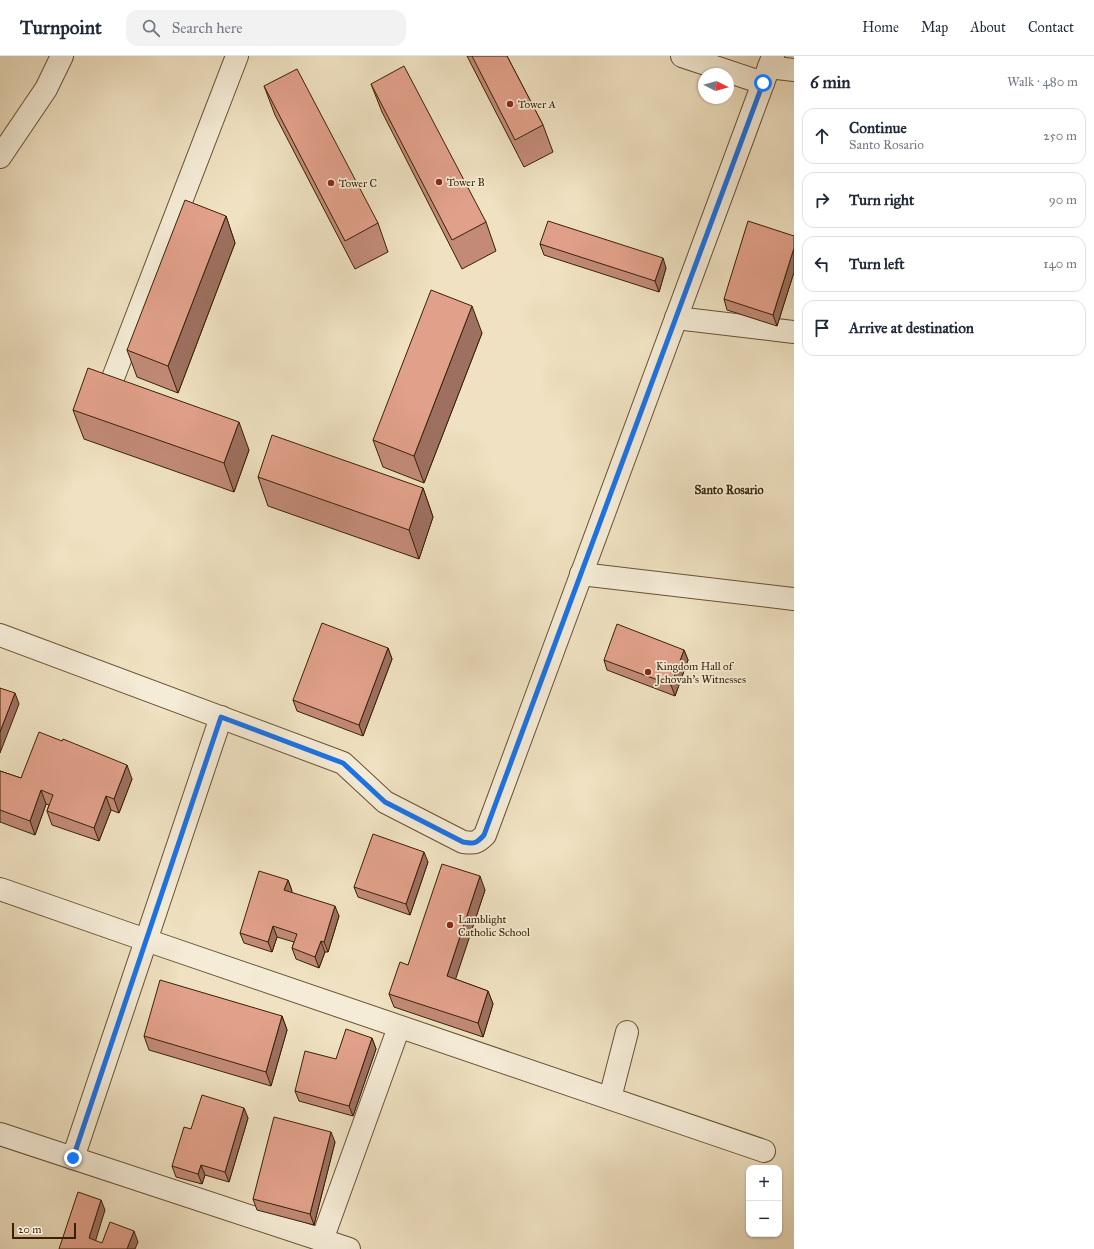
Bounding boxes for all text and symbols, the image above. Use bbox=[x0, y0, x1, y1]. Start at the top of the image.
search box bbox=[126, 10, 406, 46]
text: Turnpoint bbox=[20, 16, 102, 39]
icon: search bbox=[140, 17, 162, 39]
text: Search here bbox=[172, 19, 243, 37]
text: Home bbox=[862, 19, 899, 36]
text: Map bbox=[921, 19, 948, 36]
text: About bbox=[970, 19, 1006, 36]
text: Contact bbox=[1028, 19, 1074, 36]
north arrow bbox=[698, 68, 734, 104]
text: 6 min bbox=[810, 72, 851, 93]
route start bbox=[754, 74, 772, 92]
text: Walk · 480 m bbox=[1007, 74, 1078, 90]
place label: Tower A bbox=[518, 98, 556, 111]
marker: Tower A bbox=[505, 99, 515, 109]
text: Continue bbox=[849, 119, 907, 137]
icon: ahead bbox=[811, 125, 833, 147]
text: 250 m bbox=[1043, 128, 1077, 144]
text: Santo Rosario bbox=[849, 137, 924, 153]
place label: Tower B bbox=[447, 176, 485, 189]
place label: Tower C bbox=[339, 177, 377, 190]
marker: Tower B bbox=[434, 177, 444, 187]
marker: Tower C bbox=[326, 178, 336, 188]
icon: right bbox=[811, 189, 833, 211]
text: Turn right bbox=[849, 191, 914, 209]
text: 90 m bbox=[1049, 192, 1077, 208]
icon: left bbox=[811, 253, 833, 275]
text: Turn left bbox=[849, 255, 905, 273]
text: 140 m bbox=[1043, 256, 1077, 272]
icon: arrive bbox=[811, 317, 833, 339]
text: Arrive at destination bbox=[849, 319, 974, 337]
district label: Santo Rosario bbox=[694, 483, 764, 497]
place label: Kingdom Hall of Jehovah's Witnesses bbox=[655, 660, 746, 687]
marker: Kingdom Hall of Jehovah's Witnesses bbox=[643, 667, 653, 677]
place label: Lamblight Catholic School bbox=[458, 913, 530, 939]
marker: Lamblight Catholic School bbox=[445, 920, 455, 930]
route end bbox=[64, 1149, 82, 1167]
map controls bbox=[746, 1165, 782, 1237]
button: + bbox=[746, 1165, 782, 1201]
button: − bbox=[746, 1201, 782, 1237]
scale bar bbox=[12, 1221, 76, 1240]
text: 20 m bbox=[18, 1223, 41, 1236]

